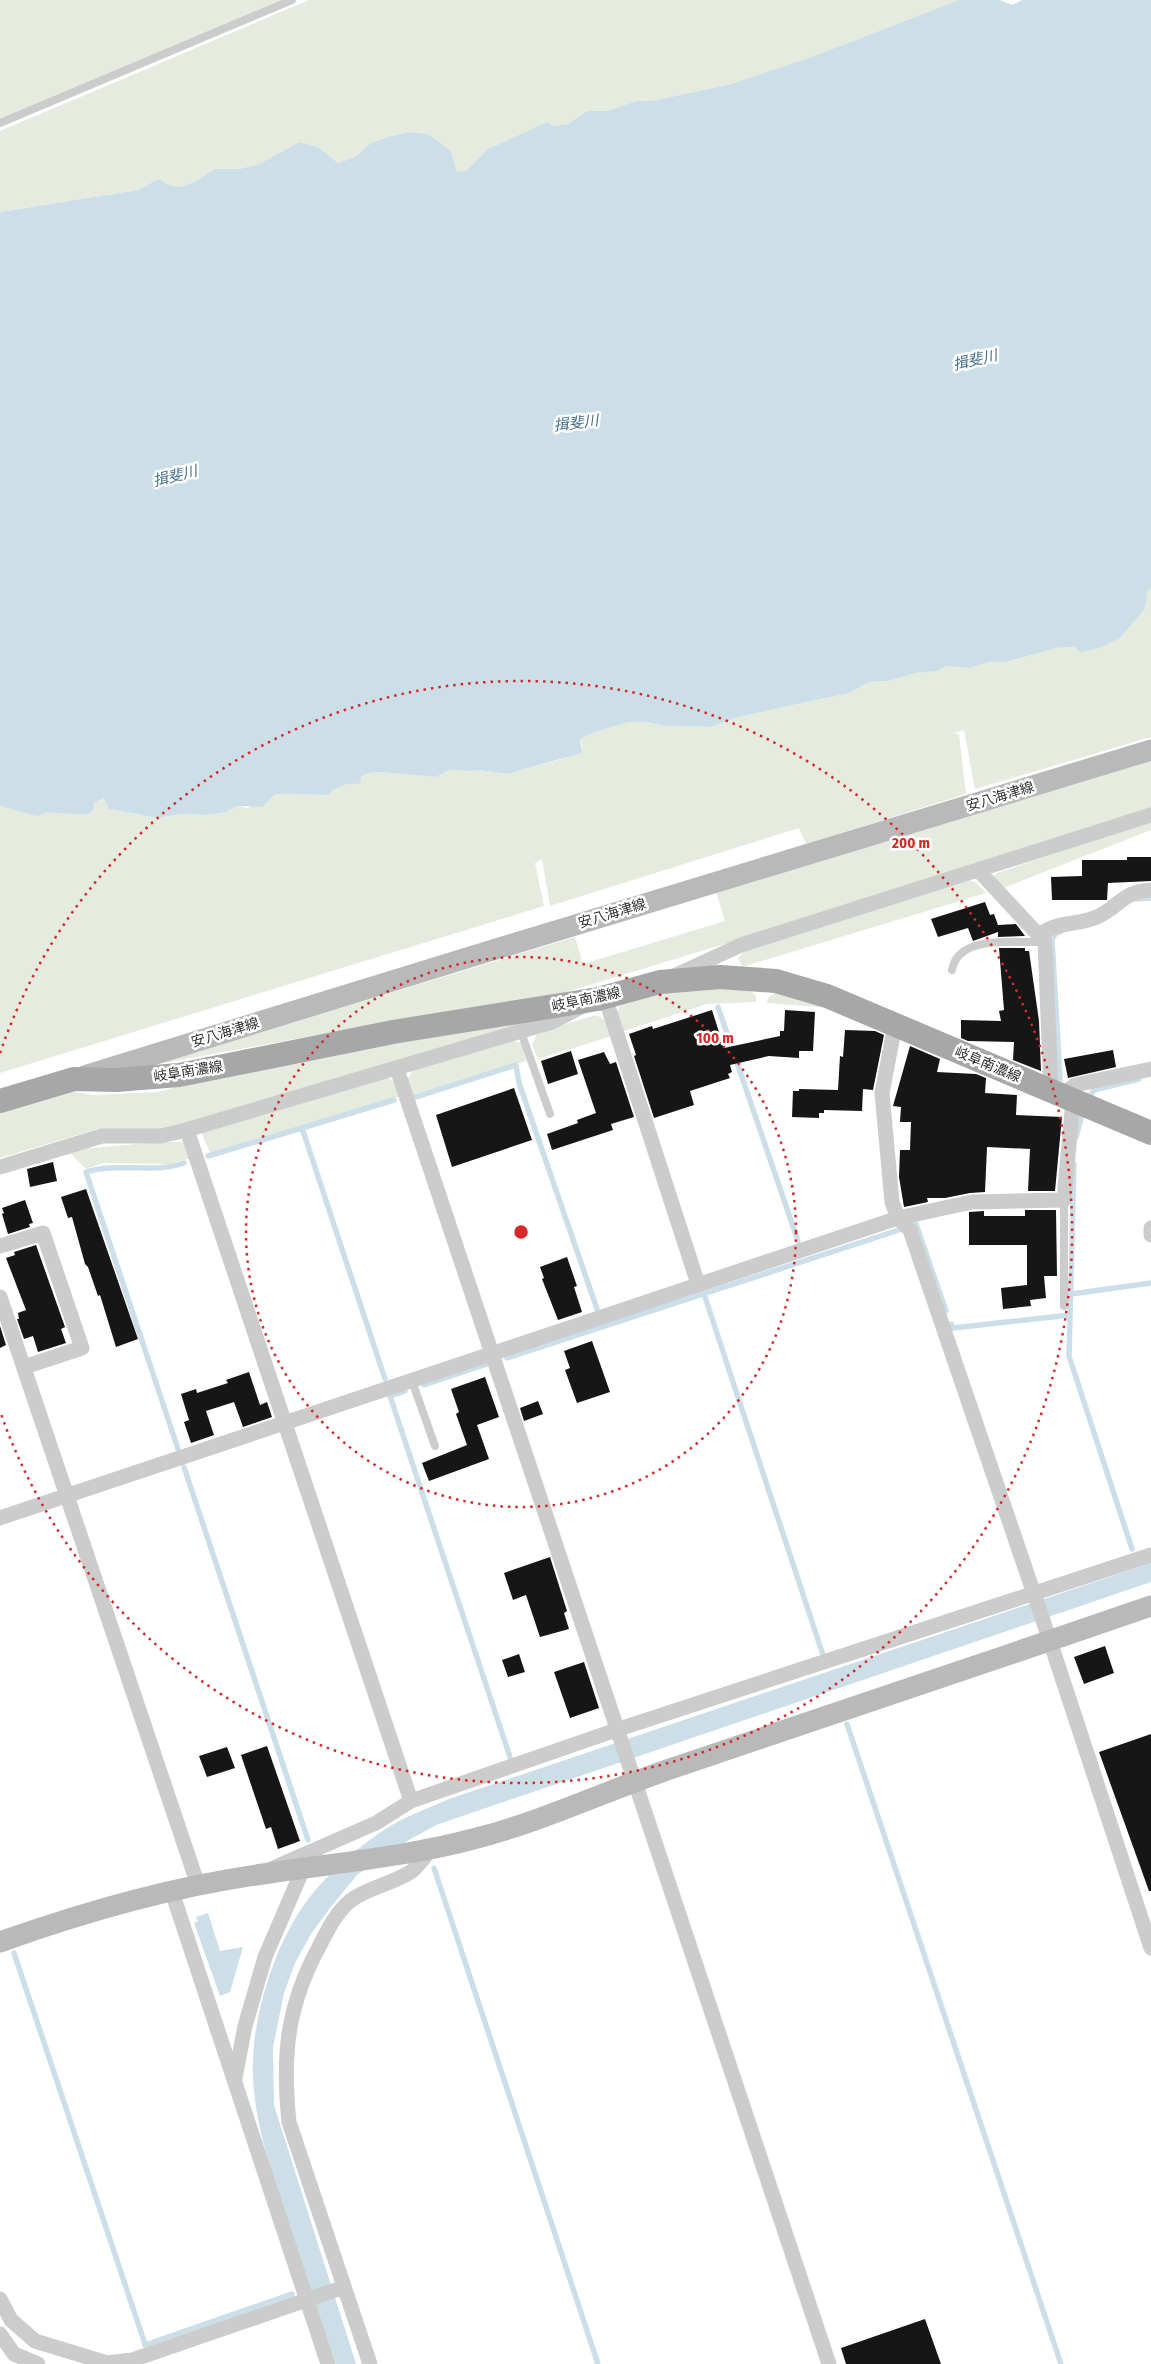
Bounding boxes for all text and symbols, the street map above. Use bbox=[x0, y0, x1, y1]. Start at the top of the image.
water label: 揖斐川 bbox=[951, 346, 1001, 374]
water label: 揖斐川 bbox=[553, 411, 601, 435]
water label: 揖斐川 bbox=[151, 461, 201, 490]
street label: 安八海津線 bbox=[964, 778, 1036, 815]
text: 200 m bbox=[891, 834, 930, 852]
street label: 安八海津線 bbox=[576, 895, 648, 932]
street label: 岐阜南濃線 bbox=[550, 984, 622, 1015]
street label: 安八海津線 bbox=[189, 1014, 261, 1051]
text: 100 m bbox=[696, 1029, 734, 1047]
street label: 岐阜南濃線 bbox=[952, 1043, 1023, 1086]
street label: 岐阜南濃線 bbox=[152, 1058, 224, 1085]
centre of rings bbox=[512, 1223, 530, 1241]

